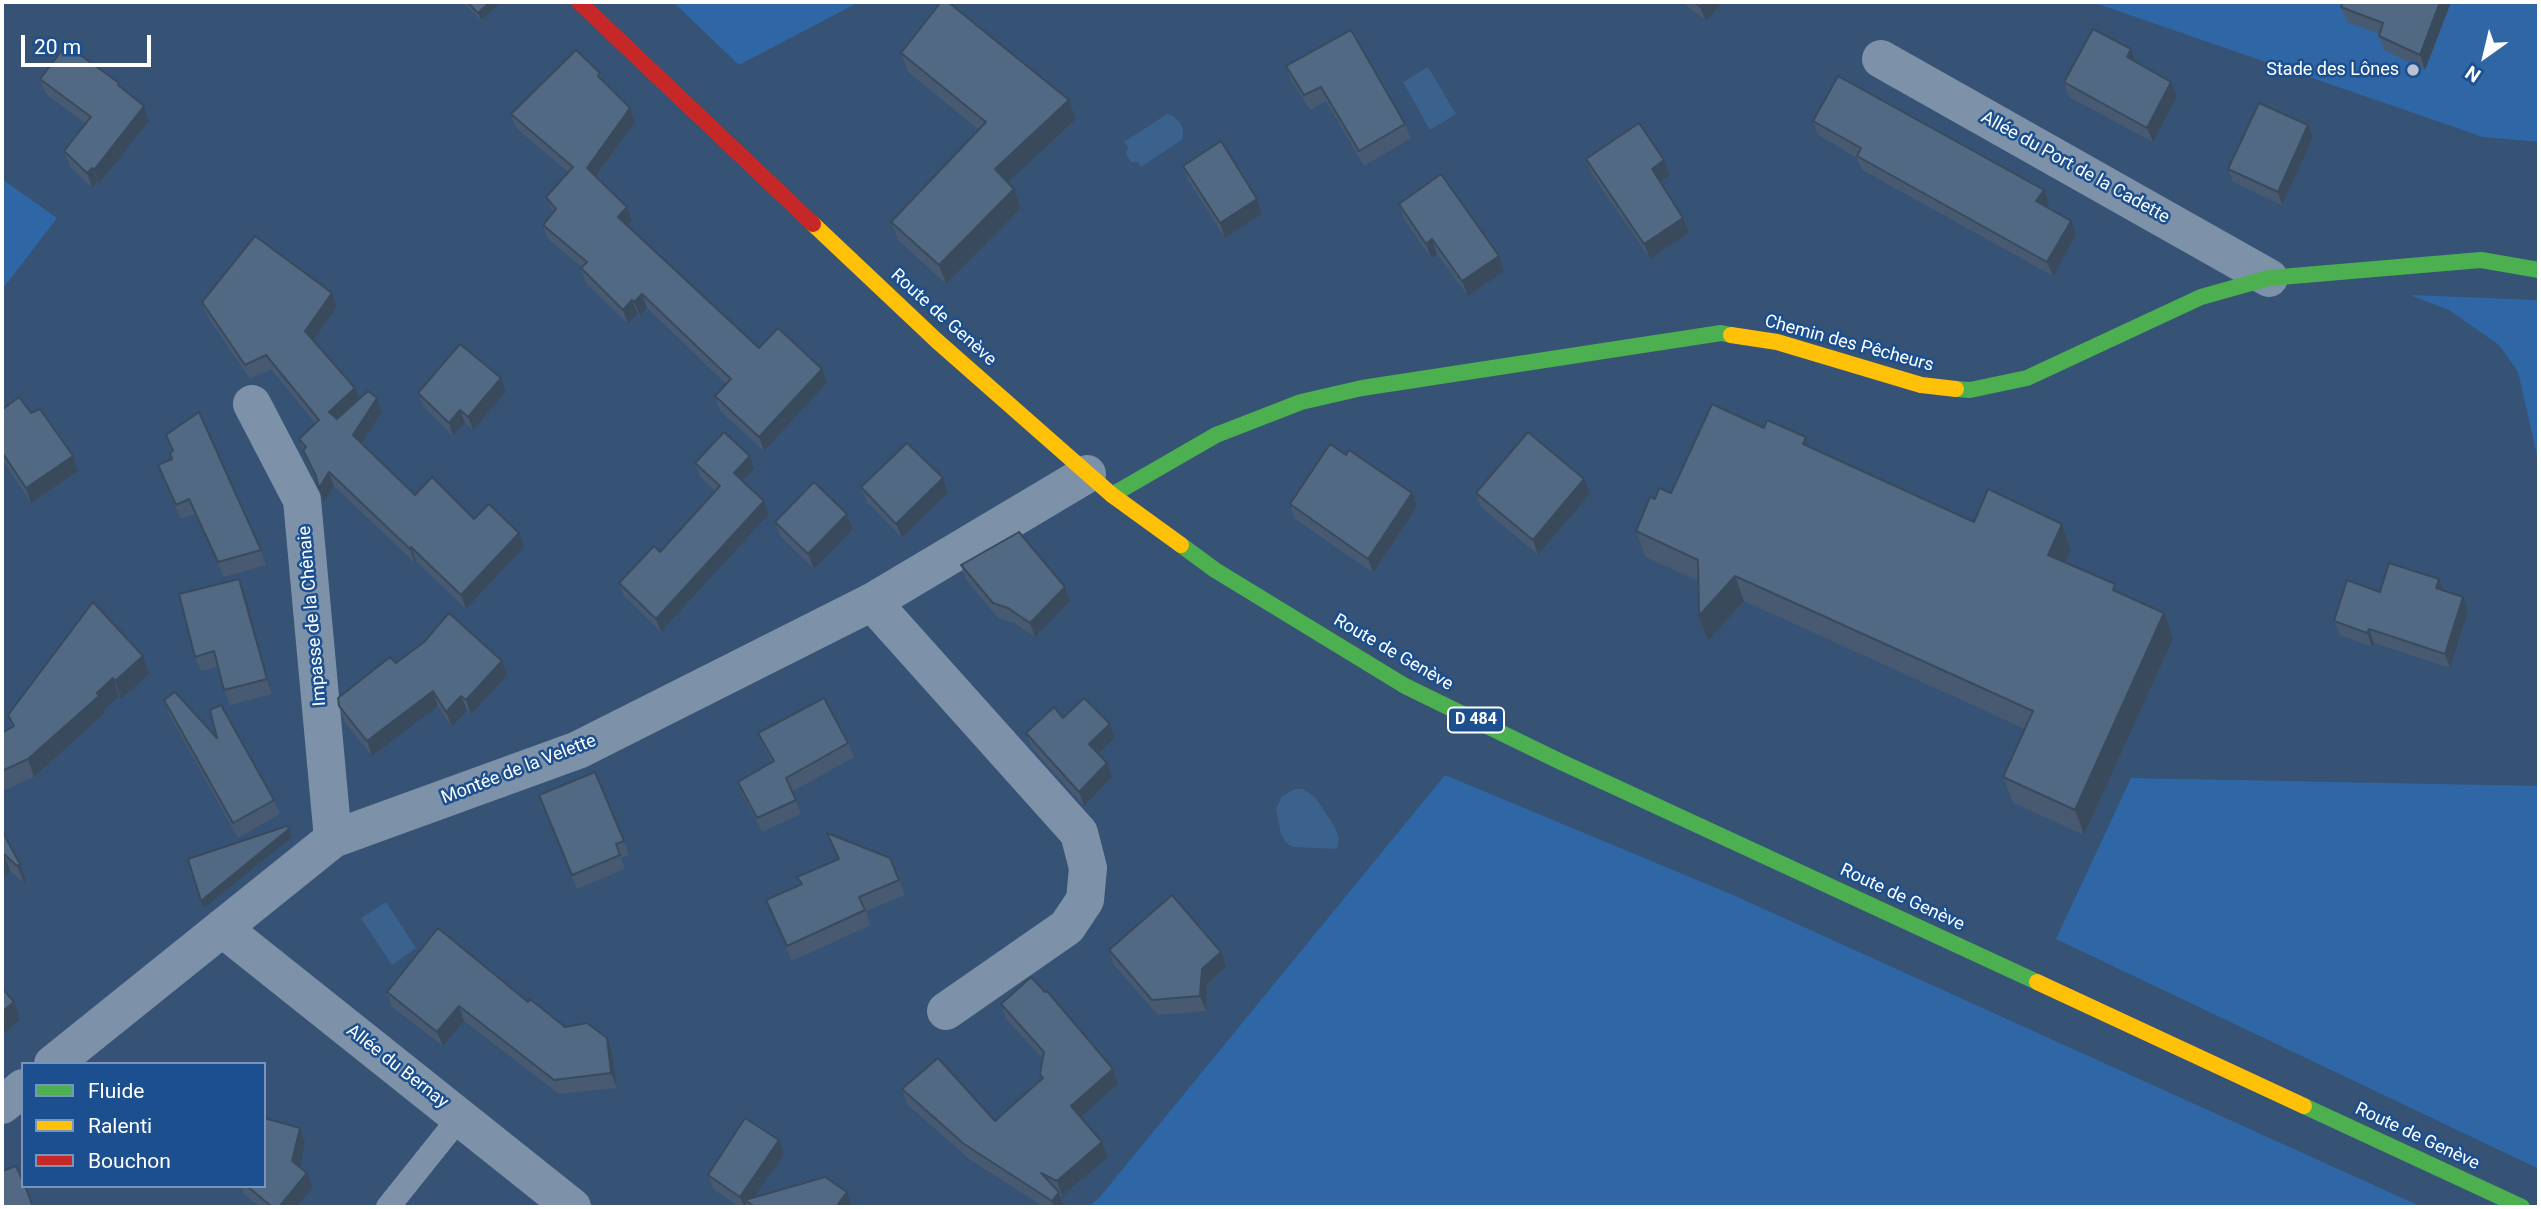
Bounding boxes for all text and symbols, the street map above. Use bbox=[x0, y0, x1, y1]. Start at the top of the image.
scale bar bbox=[24, 21, 154, 65]
north arrow bbox=[2450, 21, 2520, 91]
text: 20 m bbox=[34, 35, 81, 59]
place label: Stade des Lônes bbox=[2266, 59, 2399, 81]
text: N bbox=[2461, 61, 2485, 87]
marker: Stade des Lônes bbox=[2405, 62, 2421, 78]
street label: Allée du Port de la Cadette bbox=[1977, 107, 2173, 229]
street label: Route de Genève bbox=[886, 265, 1000, 371]
street label: Chemin des Pêcheurs bbox=[1762, 311, 1936, 377]
street label: Impasse de la Chênaie bbox=[294, 525, 332, 707]
street label: Route de Genève bbox=[1329, 610, 1457, 696]
road number: D 484 bbox=[1448, 708, 1504, 733]
street label: Montée de la Velette bbox=[439, 731, 599, 809]
street label: Route de Genève bbox=[1836, 860, 1968, 936]
street label: Allée du Bernay bbox=[342, 1020, 452, 1114]
legend bbox=[21, 1062, 266, 1188]
text: Fluide bbox=[88, 1079, 144, 1103]
street label: Route de Genève bbox=[2351, 1099, 2483, 1175]
text: Ralenti bbox=[88, 1114, 152, 1138]
text: Bouchon bbox=[88, 1149, 171, 1173]

